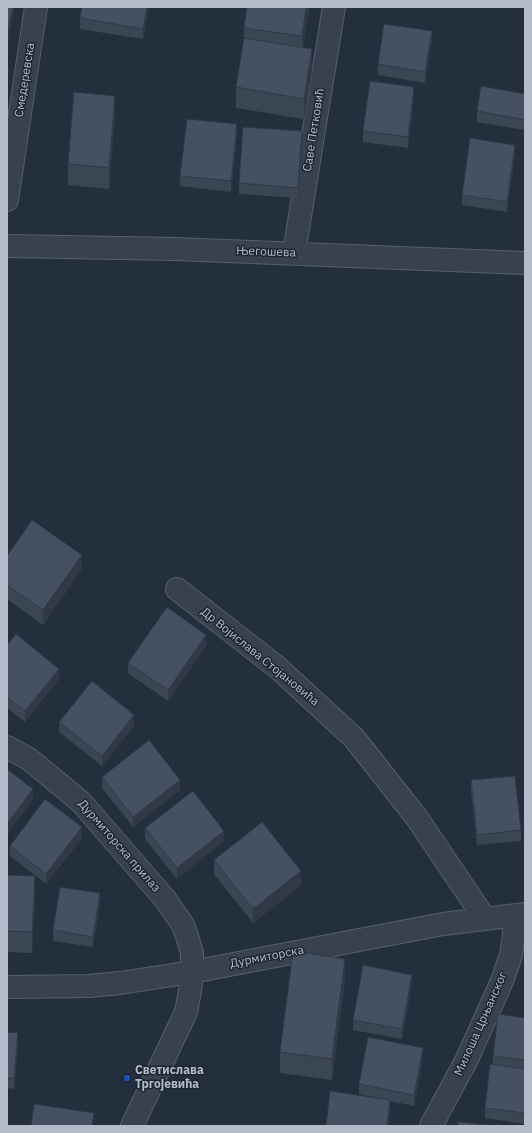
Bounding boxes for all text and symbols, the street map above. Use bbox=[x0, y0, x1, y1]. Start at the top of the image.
street label: Смедеревска bbox=[12, 42, 38, 118]
street label: Саве Петковић bbox=[300, 87, 328, 173]
street label: Његошева bbox=[236, 244, 296, 260]
street label: Др Војислава Стојановића bbox=[198, 605, 322, 709]
street label: Дурмиторска прилаз bbox=[75, 797, 163, 895]
street label: Дурмиторска bbox=[229, 943, 305, 971]
street label: Милоша Црњанског bbox=[452, 970, 510, 1078]
place label: Светислава Тргојевића bbox=[135, 1064, 204, 1092]
marker: Светислава Тргојевића bbox=[122, 1073, 132, 1083]

